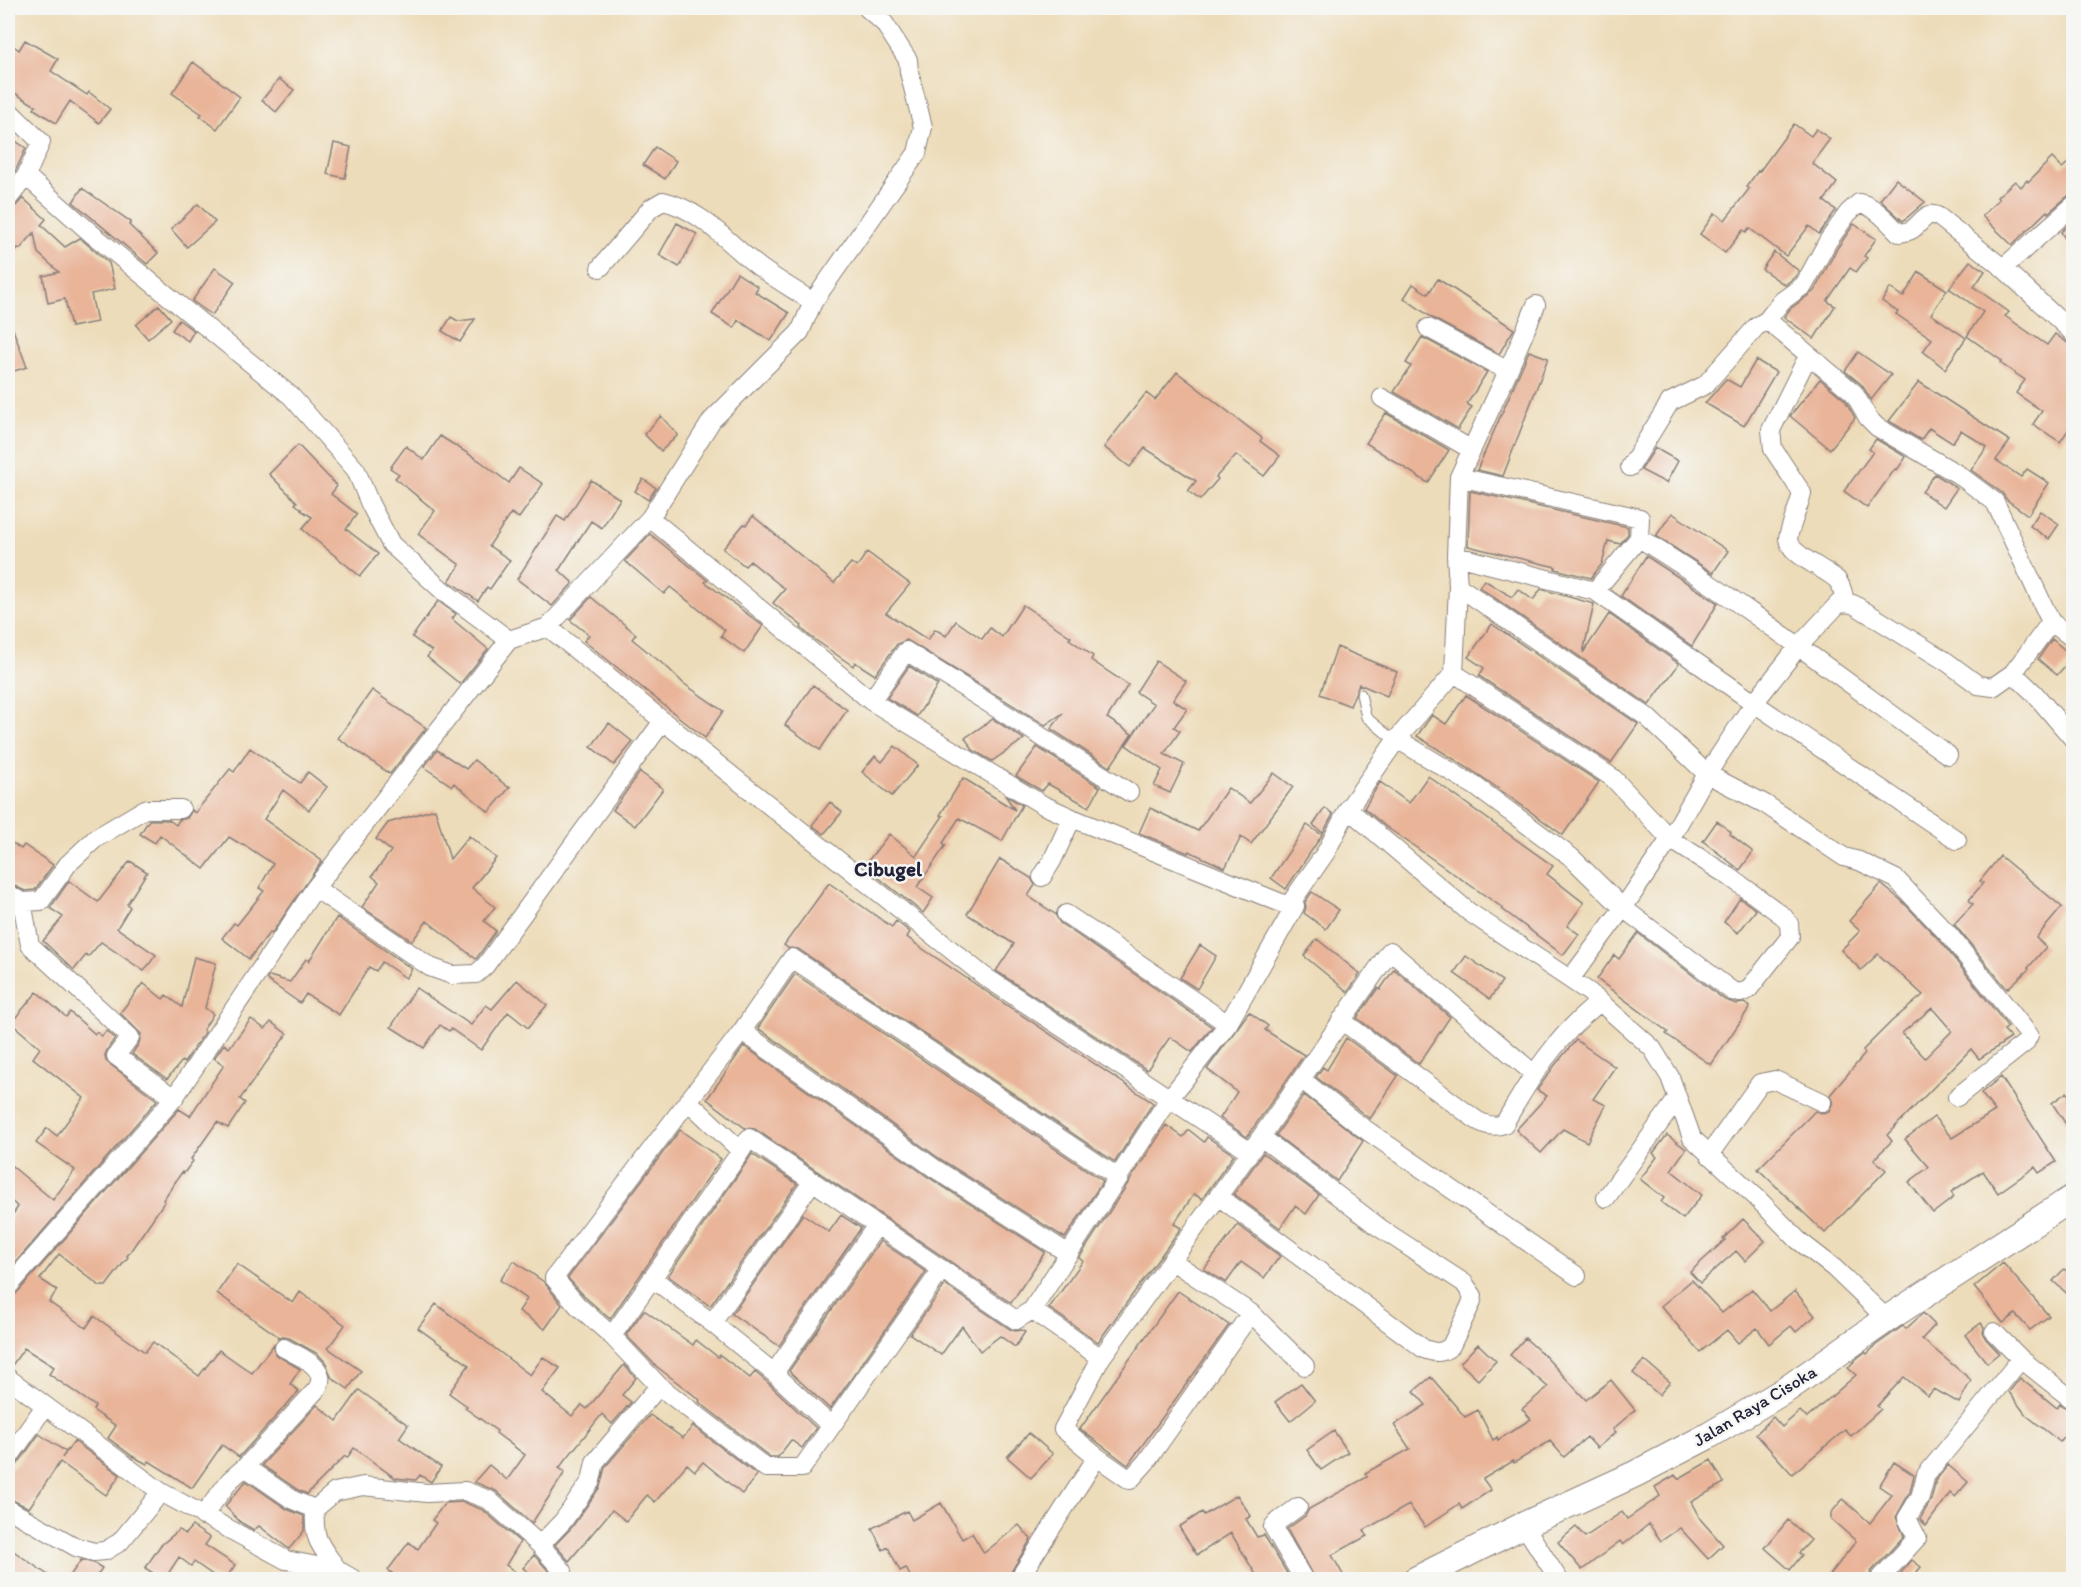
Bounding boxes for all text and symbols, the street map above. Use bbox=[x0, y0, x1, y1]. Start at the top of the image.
district label: Cibugel bbox=[854, 856, 923, 882]
street label: Jalan Raya Cisoka bbox=[1689, 1360, 1821, 1451]

